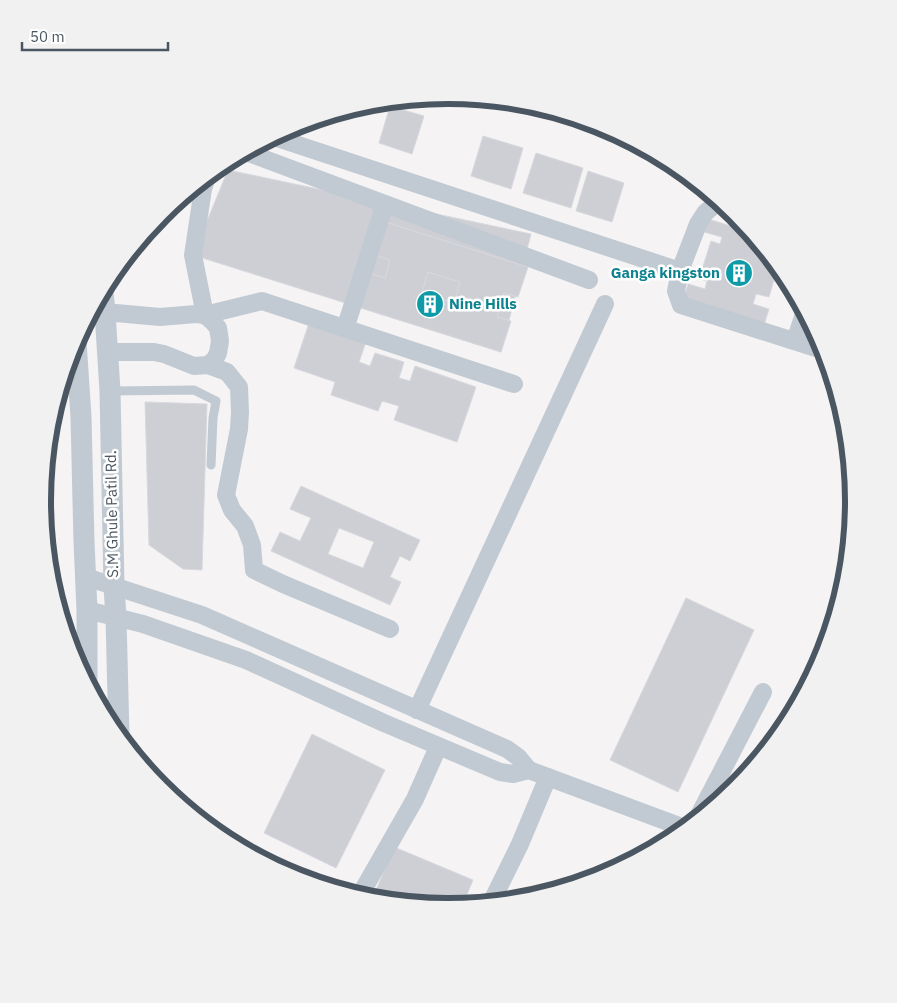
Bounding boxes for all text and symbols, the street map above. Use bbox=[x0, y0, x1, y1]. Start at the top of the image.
scale bar bbox=[22, 20, 169, 52]
text: 50 m bbox=[30, 27, 65, 46]
building icon: Ganga kingston bbox=[724, 258, 754, 288]
place label: Ganga kingston bbox=[611, 263, 720, 282]
building icon: Nine Hills bbox=[415, 289, 445, 319]
place label: Nine Hills bbox=[449, 294, 517, 313]
street label: S.M Ghule Patil Rd. bbox=[101, 450, 122, 578]

